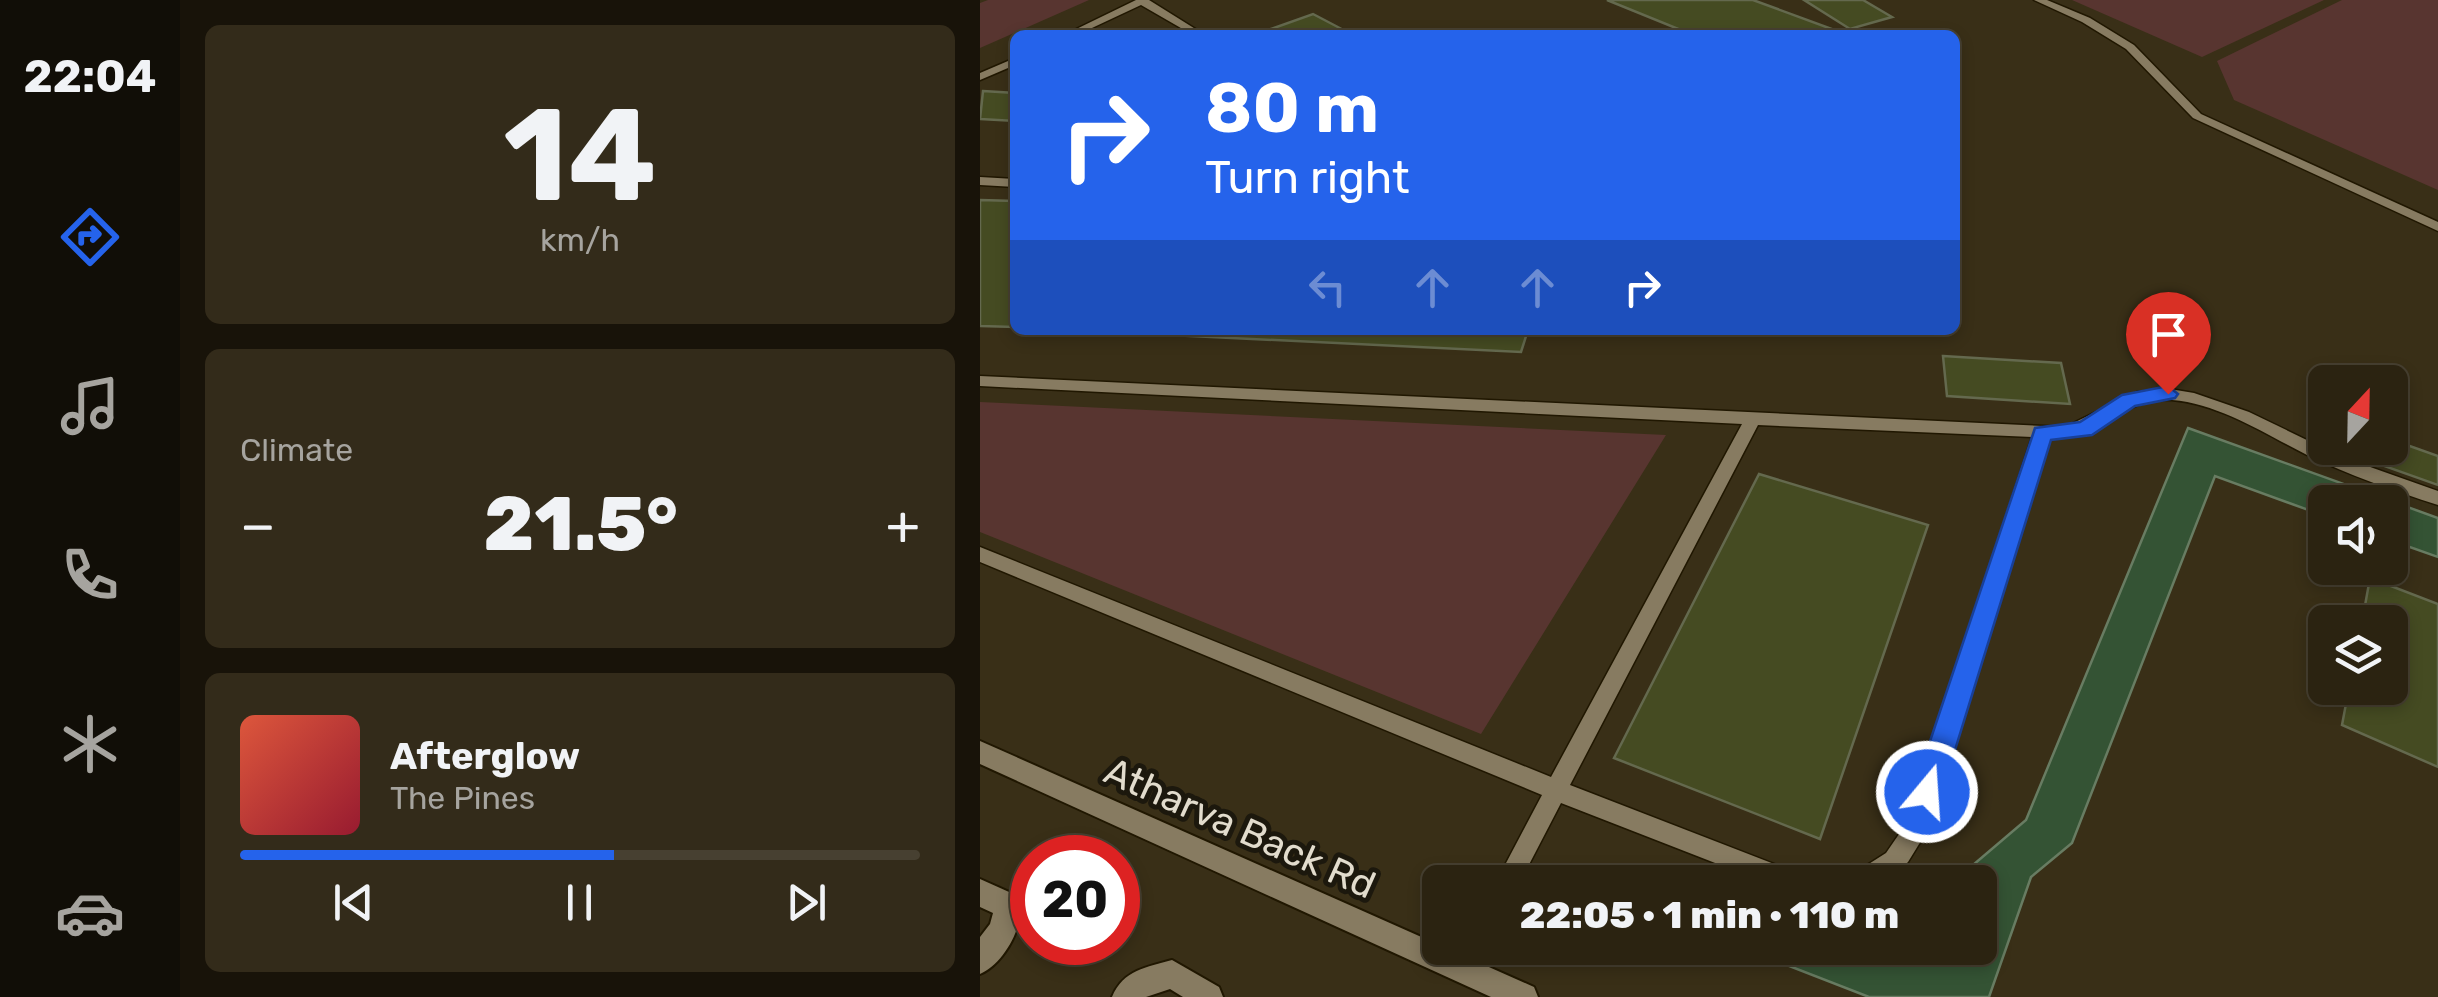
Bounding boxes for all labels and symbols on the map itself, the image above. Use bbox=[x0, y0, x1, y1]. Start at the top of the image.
pin bbox=[2126, 292, 2211, 395]
north arrow bbox=[2308, 365, 2408, 465]
position arrow bbox=[1875, 740, 1979, 844]
street label: Atharva Back Rd bbox=[1097, 748, 1383, 908]
speed limit sign: 20 bbox=[1010, 835, 1140, 965]

